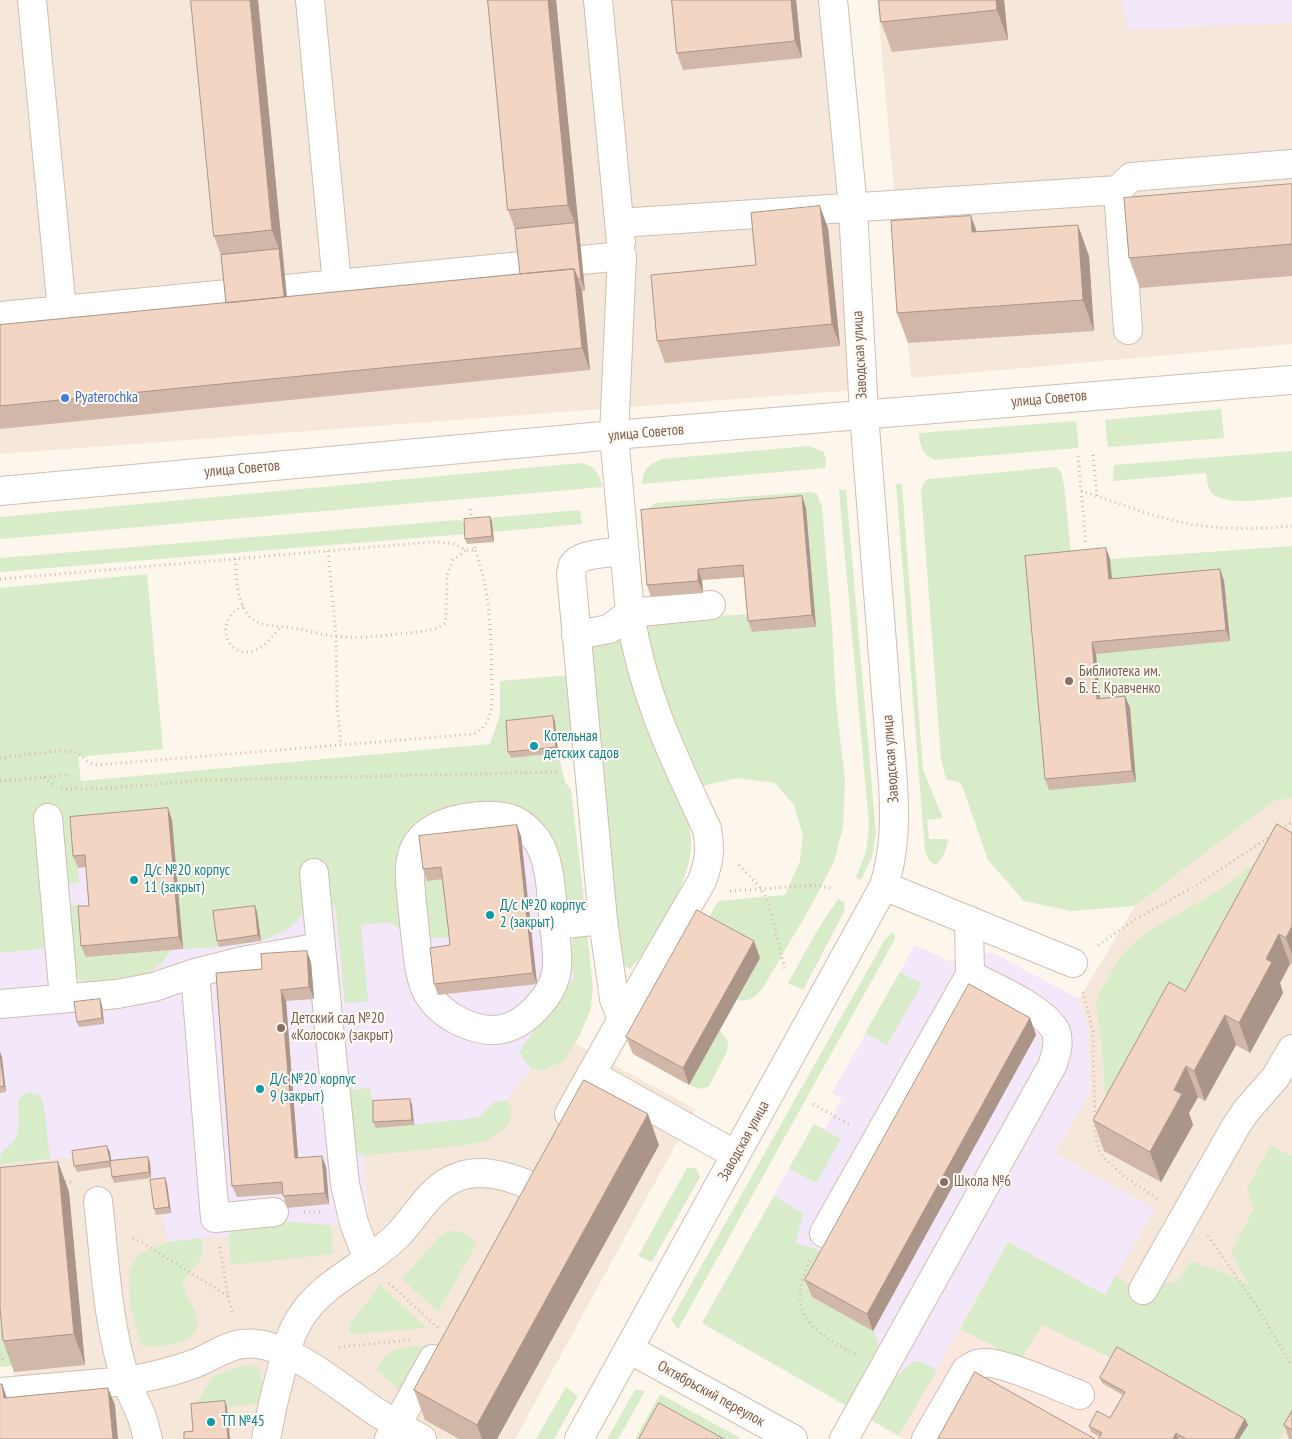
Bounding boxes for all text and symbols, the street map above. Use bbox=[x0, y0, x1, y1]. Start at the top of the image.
street label: Заводская улица bbox=[849, 310, 871, 400]
street label: улица Советов bbox=[1010, 387, 1088, 411]
place label: Pyaterochka bbox=[75, 389, 138, 407]
marker: Pyaterochka bbox=[59, 392, 71, 404]
street label: улица Советов bbox=[607, 421, 685, 445]
street label: улица Советов bbox=[203, 457, 281, 481]
place label: Библиотека им. Б. Е. Кравченко bbox=[1079, 663, 1161, 698]
marker: Библиотека им. Б. Е. Кравченко bbox=[1063, 675, 1075, 687]
street label: Заводская улица bbox=[879, 714, 903, 804]
place label: Котельная детских садов bbox=[544, 728, 619, 763]
marker: Котельная детских садов bbox=[528, 740, 540, 752]
place label: Д/с №20 корпус 11 (закрыт) bbox=[144, 862, 230, 897]
marker: Д/с №20 корпус 11 (закрыт) bbox=[128, 874, 140, 886]
place label: Д/с №20 корпус 2 (закрыт) bbox=[500, 897, 586, 932]
marker: Д/с №20 корпус 2 (закрыт) bbox=[484, 909, 496, 921]
place label: Детский сад №20 «Колосок» (закрыт) bbox=[291, 1010, 393, 1045]
marker: Детский сад №20 «Колосок» (закрыт) bbox=[275, 1022, 287, 1034]
place label: Д/с №20 корпус 9 (закрыт) bbox=[270, 1071, 356, 1106]
marker: Д/с №20 корпус 9 (закрыт) bbox=[254, 1083, 266, 1095]
street label: Заводская улица bbox=[715, 1098, 773, 1184]
place label: Школа №6 bbox=[954, 1173, 1011, 1191]
marker: Школа №6 bbox=[938, 1176, 950, 1188]
street label: Октябрьский переулок bbox=[654, 1357, 768, 1431]
place label: ТП №45 bbox=[221, 1413, 265, 1431]
marker: ТП №45 bbox=[205, 1416, 217, 1428]

